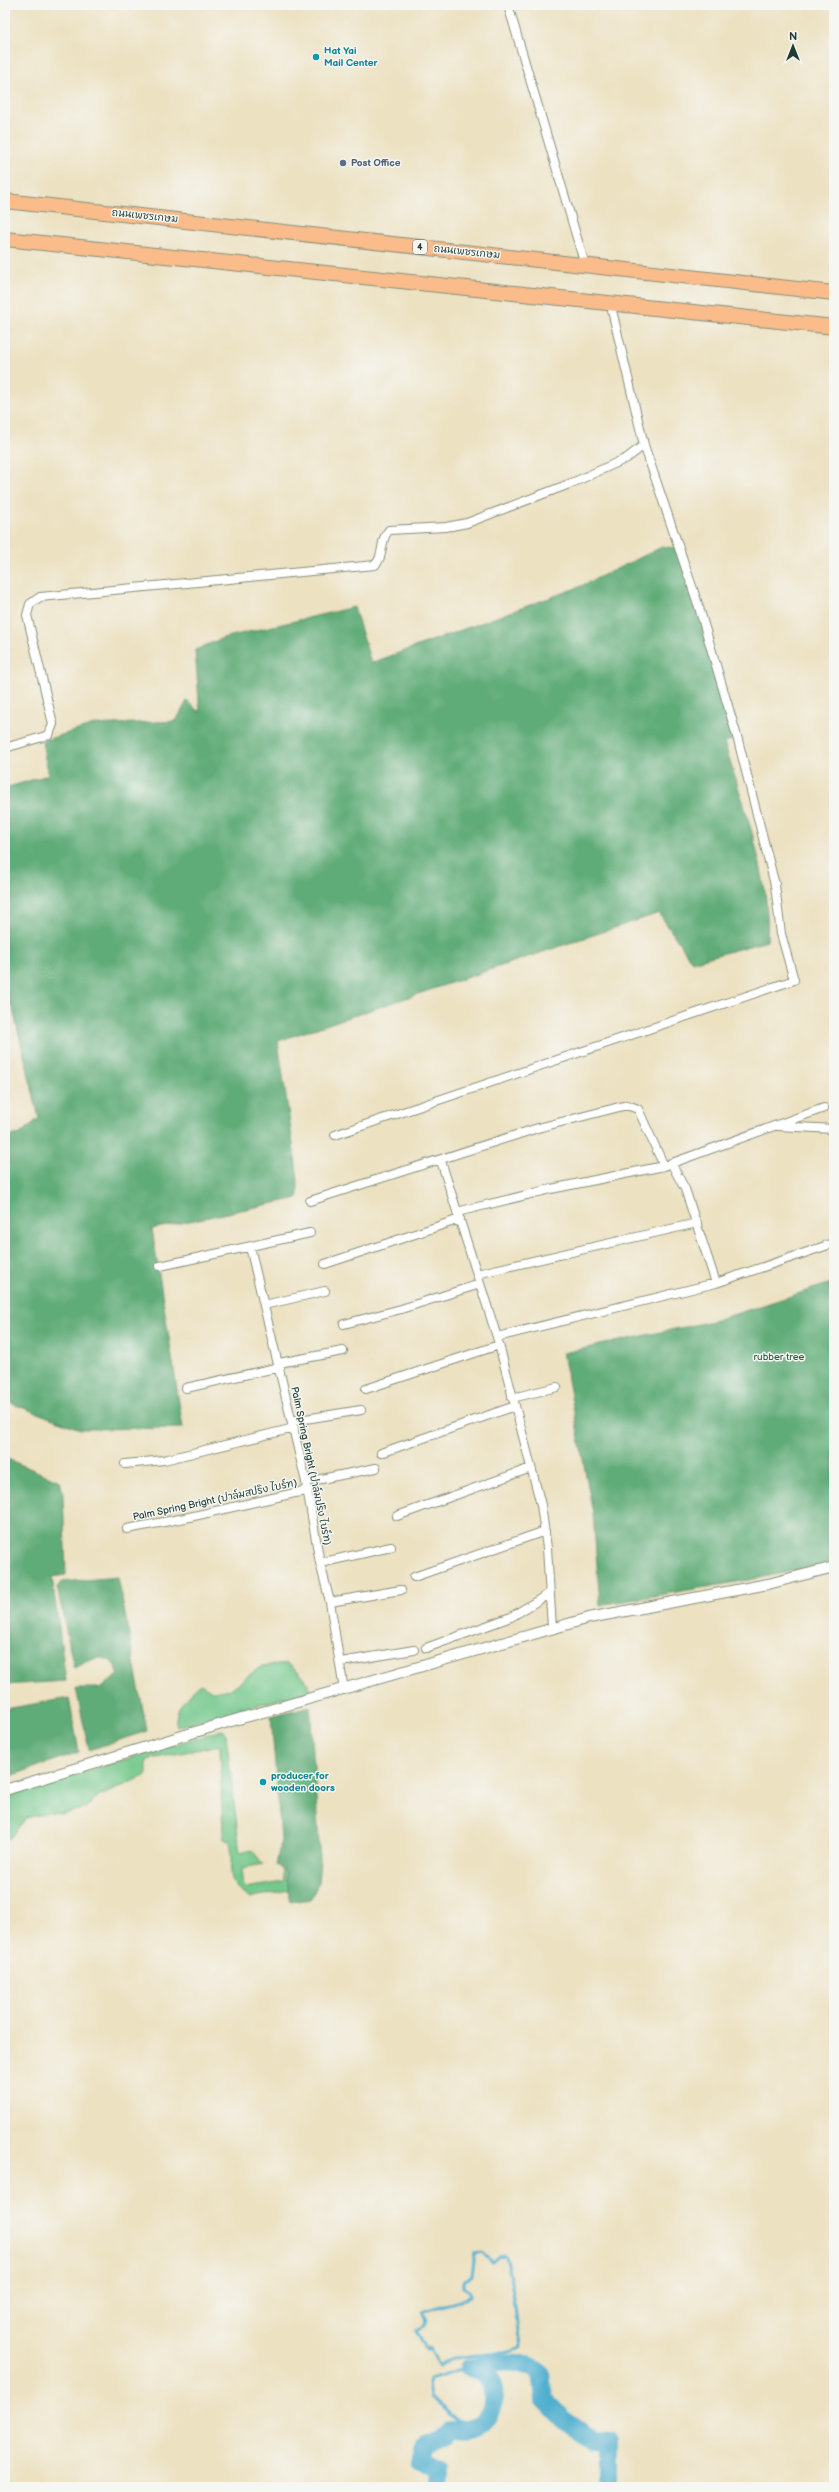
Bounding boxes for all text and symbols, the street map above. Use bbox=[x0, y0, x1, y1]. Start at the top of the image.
north arrow bbox=[773, 26, 813, 66]
text: N bbox=[789, 30, 797, 43]
place label: Hat Yai Mail Center bbox=[324, 45, 378, 69]
marker: Hat Yai Mail Center bbox=[311, 52, 321, 62]
place label: Post Office bbox=[351, 157, 401, 169]
marker: Post Office bbox=[338, 158, 348, 168]
street label: ถนนเพชรเกษม bbox=[111, 207, 179, 225]
road number: 4 bbox=[413, 240, 427, 254]
street label: ถนนเพชรเกษม bbox=[433, 243, 501, 261]
park label: rubber tree bbox=[753, 1351, 805, 1363]
street label: Palm Spring Bright (ปาล์มปริง ไบร์ท) bbox=[288, 1385, 336, 1547]
street label: Palm Spring Bright (ปาล์มสปริง ไบร์ท) bbox=[131, 1475, 298, 1523]
place label: producer for wooden doors bbox=[271, 1770, 335, 1794]
marker: producer for wooden doors bbox=[258, 1777, 268, 1787]

